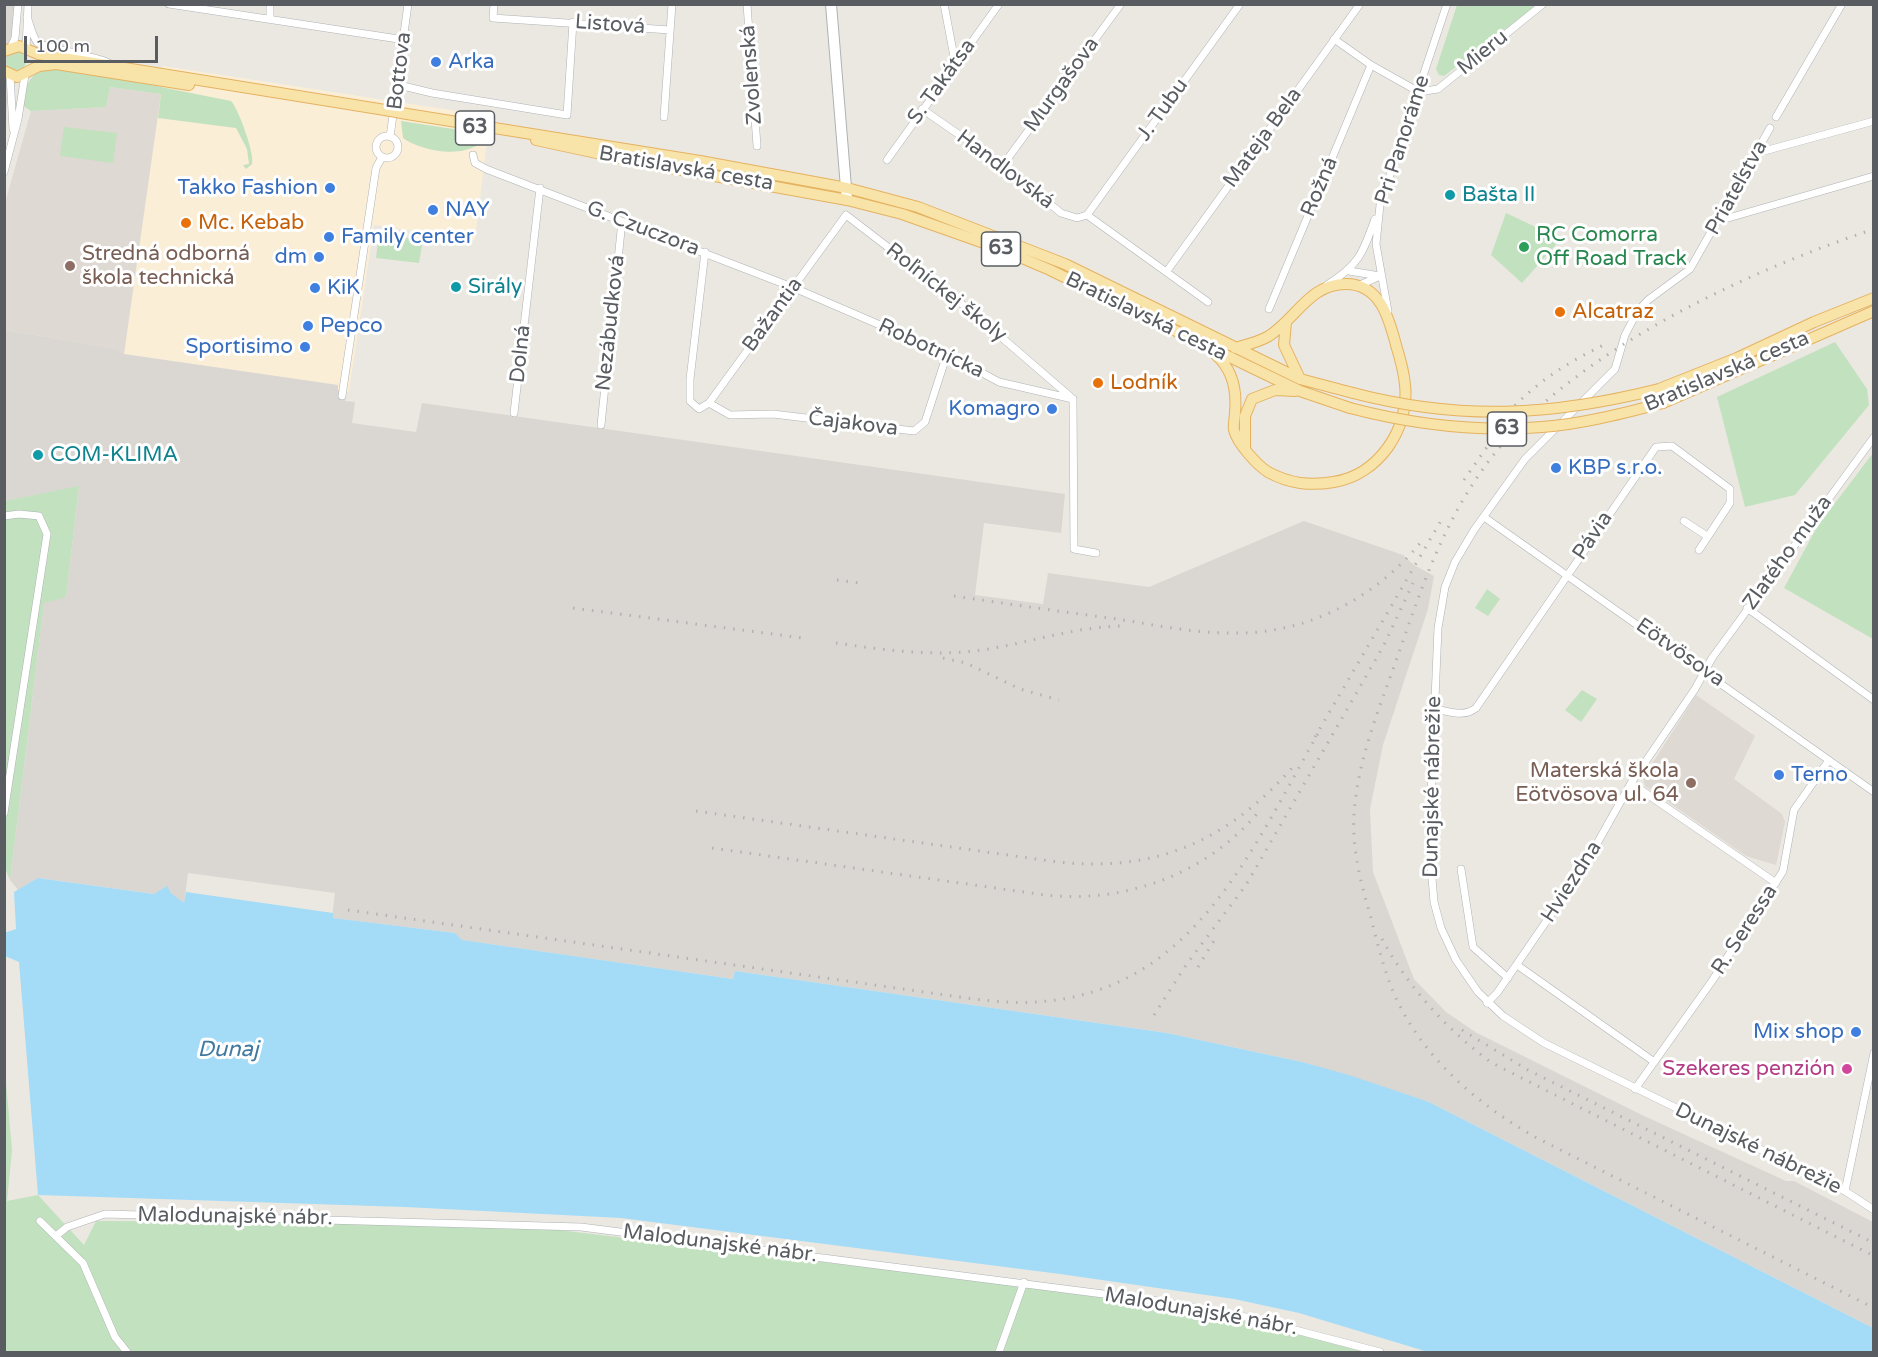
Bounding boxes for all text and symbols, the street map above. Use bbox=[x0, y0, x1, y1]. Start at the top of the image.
street label: Listová bbox=[574, 10, 646, 40]
scale bar bbox=[27, 24, 160, 62]
street label: Zvolenská bbox=[736, 24, 768, 126]
street label: Mieru bbox=[1453, 25, 1513, 81]
street label: Bottova bbox=[383, 31, 417, 111]
street label: Murgašova bbox=[1019, 33, 1105, 137]
street label: S. Takátsa bbox=[903, 34, 981, 130]
text: 100 m bbox=[35, 35, 90, 57]
place label: Arka bbox=[448, 49, 495, 75]
marker: Arka bbox=[429, 55, 443, 69]
street label: Pri Panoráme bbox=[1370, 72, 1436, 208]
street label: J. Tubu bbox=[1132, 74, 1194, 146]
street label: Mateja Bela bbox=[1218, 83, 1308, 193]
road number: 63 bbox=[456, 111, 494, 145]
street label: Handlovská bbox=[951, 125, 1059, 215]
street label: Priateľstva bbox=[1701, 136, 1773, 240]
street label: Bratislavská cesta bbox=[597, 141, 775, 197]
street label: Rožná bbox=[1296, 153, 1344, 221]
place label: Takko Fashion bbox=[178, 175, 318, 201]
marker: Takko Fashion bbox=[323, 181, 337, 195]
place label: Bašta II bbox=[1462, 182, 1536, 208]
marker: Bašta II bbox=[1443, 188, 1457, 202]
street label: G. Czuczora bbox=[583, 196, 703, 262]
place label: NAY bbox=[445, 197, 490, 223]
marker: NAY bbox=[426, 203, 440, 217]
place label: Mc. Kebab bbox=[198, 210, 304, 236]
marker: Mc. Kebab bbox=[179, 216, 193, 230]
place label: RC Comorra Off Road Track bbox=[1536, 222, 1687, 272]
place label: Family center bbox=[341, 224, 474, 250]
marker: Family center bbox=[322, 230, 336, 244]
road number: 63 bbox=[982, 232, 1020, 266]
street label: Roľníckej školy bbox=[880, 238, 1012, 348]
marker: RC Comorra Off Road Track bbox=[1517, 240, 1531, 254]
place label: Stredná odborná škola technická bbox=[82, 241, 250, 291]
place label: dm bbox=[274, 244, 307, 270]
marker: dm bbox=[312, 250, 326, 264]
street label: Nezábudková bbox=[591, 254, 631, 392]
marker: Stredná odborná škola technická bbox=[63, 259, 77, 273]
street label: Bratislavská cesta bbox=[1061, 267, 1231, 367]
street label: Bažantia bbox=[737, 273, 809, 357]
place label: Sirály bbox=[468, 274, 522, 300]
place label: KiK bbox=[327, 275, 360, 301]
marker: Sirály bbox=[449, 280, 463, 294]
marker: KiK bbox=[308, 281, 322, 295]
place label: Alcatraz bbox=[1572, 299, 1654, 325]
marker: Alcatraz bbox=[1553, 305, 1567, 319]
place label: Pepco bbox=[320, 313, 383, 339]
street label: Robotnícka bbox=[874, 314, 988, 384]
marker: Pepco bbox=[301, 319, 315, 333]
street label: Dolná bbox=[505, 324, 537, 384]
street label: Bratislavská cesta bbox=[1641, 326, 1813, 418]
place label: Sportisimo bbox=[186, 334, 293, 360]
marker: Sportisimo bbox=[298, 340, 312, 354]
place label: Lodník bbox=[1110, 370, 1178, 396]
marker: Lodník bbox=[1091, 376, 1105, 390]
place label: Komagro bbox=[948, 396, 1040, 422]
marker: Komagro bbox=[1045, 402, 1059, 416]
street label: Čajakova bbox=[807, 406, 899, 442]
road number: 63 bbox=[1488, 412, 1526, 446]
place label: COM-KLIMA bbox=[50, 442, 178, 468]
marker: COM-KLIMA bbox=[31, 448, 45, 462]
place label: KBP s.r.o. bbox=[1568, 455, 1662, 481]
marker: KBP s.r.o. bbox=[1549, 461, 1563, 475]
street label: Zlatého muža bbox=[1738, 491, 1838, 615]
street label: Pávia bbox=[1568, 507, 1618, 565]
street label: Eötvösova bbox=[1631, 613, 1729, 693]
street label: Dunajské nábrežie bbox=[1419, 696, 1447, 878]
place label: Materská škola Eötvösova ul. 64 bbox=[1515, 758, 1679, 808]
place label: Terno bbox=[1791, 762, 1848, 788]
marker: Terno bbox=[1772, 768, 1786, 782]
marker: Materská škola Eötvösova ul. 64 bbox=[1684, 776, 1698, 790]
street label: Hviezdna bbox=[1536, 836, 1608, 928]
street label: R. Seressa bbox=[1707, 880, 1783, 980]
place label: Mix shop bbox=[1753, 1019, 1844, 1045]
marker: Mix shop bbox=[1849, 1025, 1863, 1039]
water label: Dunaj bbox=[197, 1037, 259, 1063]
place label: Szekeres penzión bbox=[1662, 1056, 1835, 1082]
marker: Szekeres penzión bbox=[1840, 1062, 1854, 1076]
street label: Dunajské nábrežie bbox=[1671, 1098, 1845, 1200]
street label: Malodunajské nábr. bbox=[137, 1203, 333, 1231]
street label: Malodunajské nábr. bbox=[621, 1220, 819, 1268]
street label: Malodunajské nábr. bbox=[1103, 1283, 1299, 1341]

